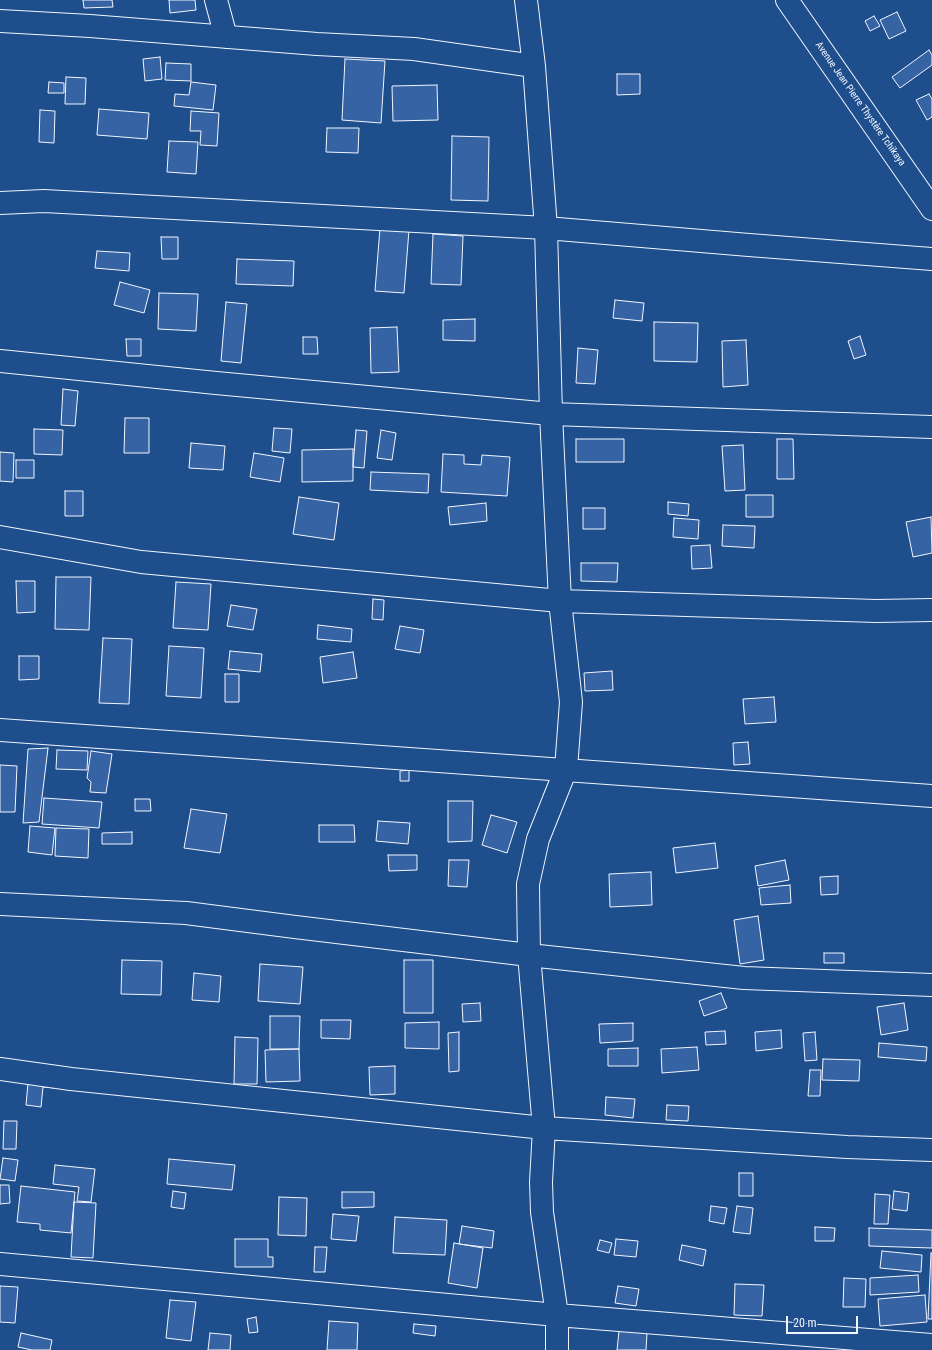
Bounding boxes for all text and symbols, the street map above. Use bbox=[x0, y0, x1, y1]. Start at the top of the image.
street label: Avenue Jean Pierre Thystère Tchikaya bbox=[812, 40, 908, 168]
scale bar bbox=[788, 1308, 860, 1334]
text: 20 m bbox=[793, 1316, 817, 1330]

